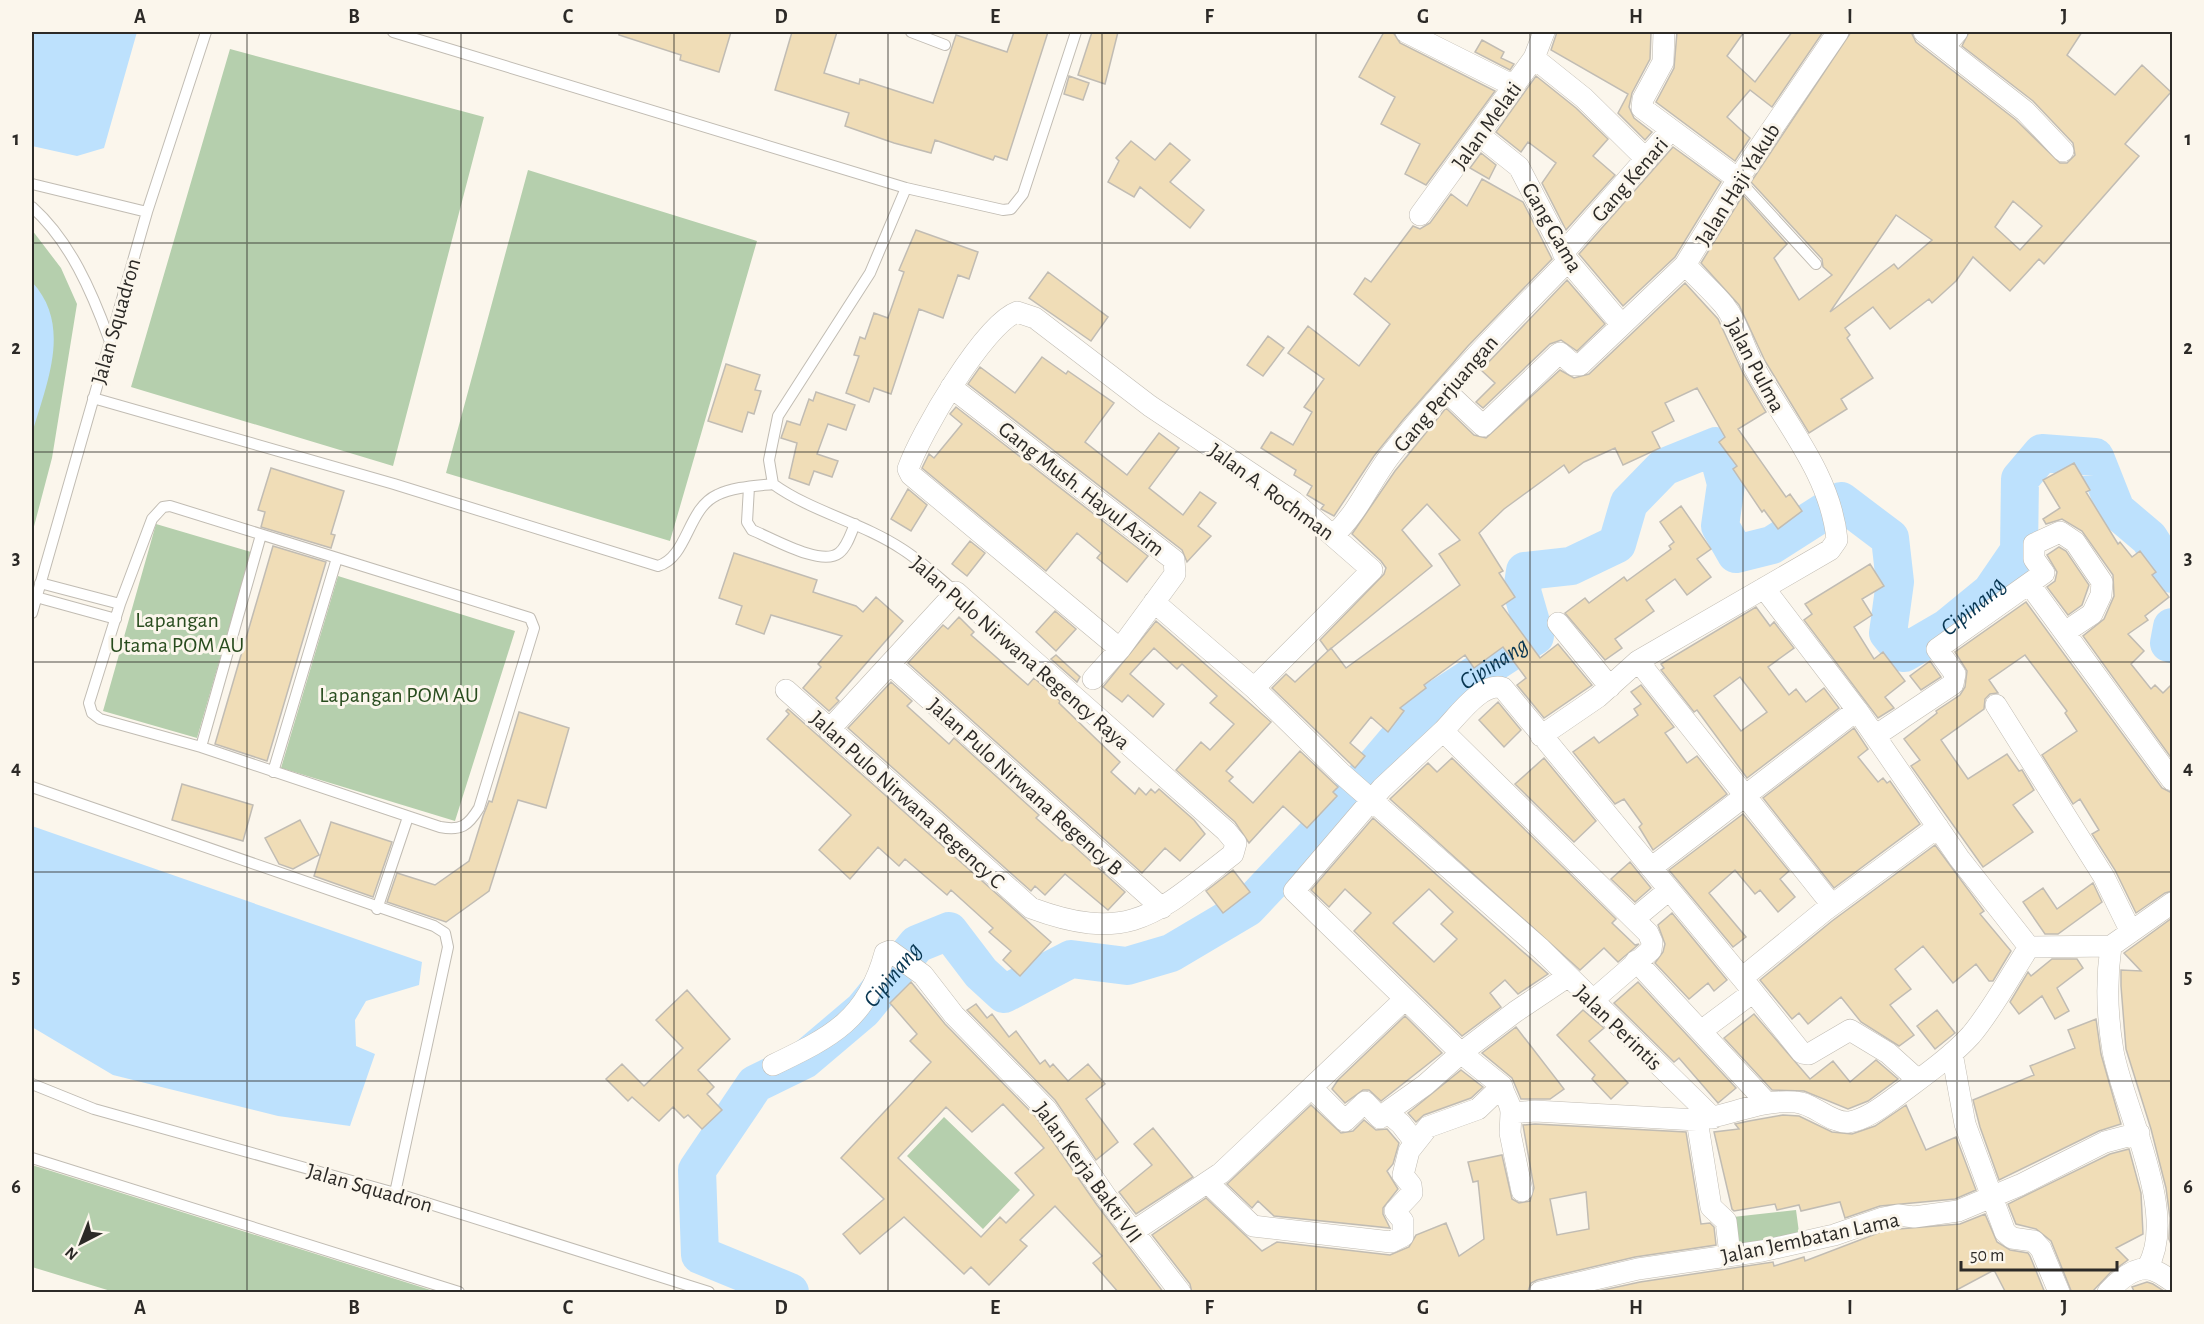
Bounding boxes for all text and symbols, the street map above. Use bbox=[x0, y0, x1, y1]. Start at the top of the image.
text: A bbox=[134, 7, 146, 27]
text: B bbox=[348, 7, 360, 27]
text: C bbox=[563, 7, 574, 27]
text: D bbox=[774, 7, 788, 27]
text: E bbox=[990, 7, 1000, 27]
text: F bbox=[1204, 7, 1214, 27]
text: G bbox=[1417, 7, 1429, 27]
text: H bbox=[1629, 7, 1643, 27]
text: I bbox=[1847, 7, 1853, 27]
text: J bbox=[2061, 7, 2067, 27]
street label: Jalan Melati bbox=[1448, 78, 1526, 173]
street label: Jalan Haji Yakub bbox=[1692, 120, 1784, 249]
text: 1 bbox=[12, 129, 20, 149]
text: 1 bbox=[2184, 129, 2192, 149]
street label: Gang Kenari bbox=[1587, 133, 1672, 226]
street label: Gang Gama bbox=[1518, 179, 1586, 276]
street label: Jalan Squadron bbox=[87, 256, 144, 387]
street label: Jalan Pulma bbox=[1721, 315, 1789, 416]
street label: Gang Perjuangan bbox=[1389, 331, 1502, 456]
text: 2 bbox=[11, 338, 21, 358]
text: 2 bbox=[2183, 338, 2193, 358]
street label: Gang Mush. Hayul Azim bbox=[994, 417, 1168, 560]
street label: Jalan A. Rochman bbox=[1205, 439, 1338, 545]
text: 3 bbox=[12, 548, 20, 568]
text: 3 bbox=[2184, 548, 2192, 568]
street label: Jalan Pulo Nirwana Regency Raya bbox=[907, 552, 1134, 754]
water label: Cipinang bbox=[1937, 573, 2010, 641]
park label: Lapangan Utama POM AU bbox=[110, 609, 244, 656]
water label: Cipinang bbox=[1455, 633, 1533, 695]
park label: Lapangan POM AU bbox=[319, 684, 479, 706]
street label: Jalan Pulo Nirwana Regency B bbox=[924, 694, 1127, 880]
street label: Jalan Pulo Nirwana Regency C bbox=[806, 707, 1009, 893]
text: 4 bbox=[11, 758, 21, 778]
text: 4 bbox=[2183, 758, 2193, 778]
water label: Cipinang bbox=[859, 938, 926, 1012]
text: 5 bbox=[12, 967, 20, 987]
text: 5 bbox=[2184, 967, 2192, 987]
street label: Jalan Perintis bbox=[1570, 981, 1666, 1074]
street label: Jalan Kerja Bakti VII bbox=[1030, 1098, 1146, 1247]
street label: Jalan Squadron bbox=[304, 1159, 435, 1216]
text: 6 bbox=[11, 1177, 21, 1197]
text: 6 bbox=[2183, 1177, 2193, 1197]
street label: Jalan Jembatan Lama bbox=[1719, 1208, 1901, 1268]
north arrow bbox=[51, 1213, 111, 1273]
scale bar bbox=[1961, 1234, 2117, 1272]
text: N bbox=[62, 1244, 81, 1263]
text: 50 m bbox=[1970, 1247, 2004, 1265]
text: A bbox=[134, 1298, 146, 1318]
text: B bbox=[348, 1298, 360, 1318]
text: C bbox=[563, 1298, 574, 1318]
text: D bbox=[774, 1298, 788, 1318]
text: E bbox=[990, 1298, 1000, 1318]
text: F bbox=[1204, 1298, 1214, 1318]
text: G bbox=[1417, 1298, 1429, 1318]
text: H bbox=[1629, 1298, 1643, 1318]
text: I bbox=[1847, 1298, 1853, 1318]
text: J bbox=[2061, 1298, 2067, 1318]

